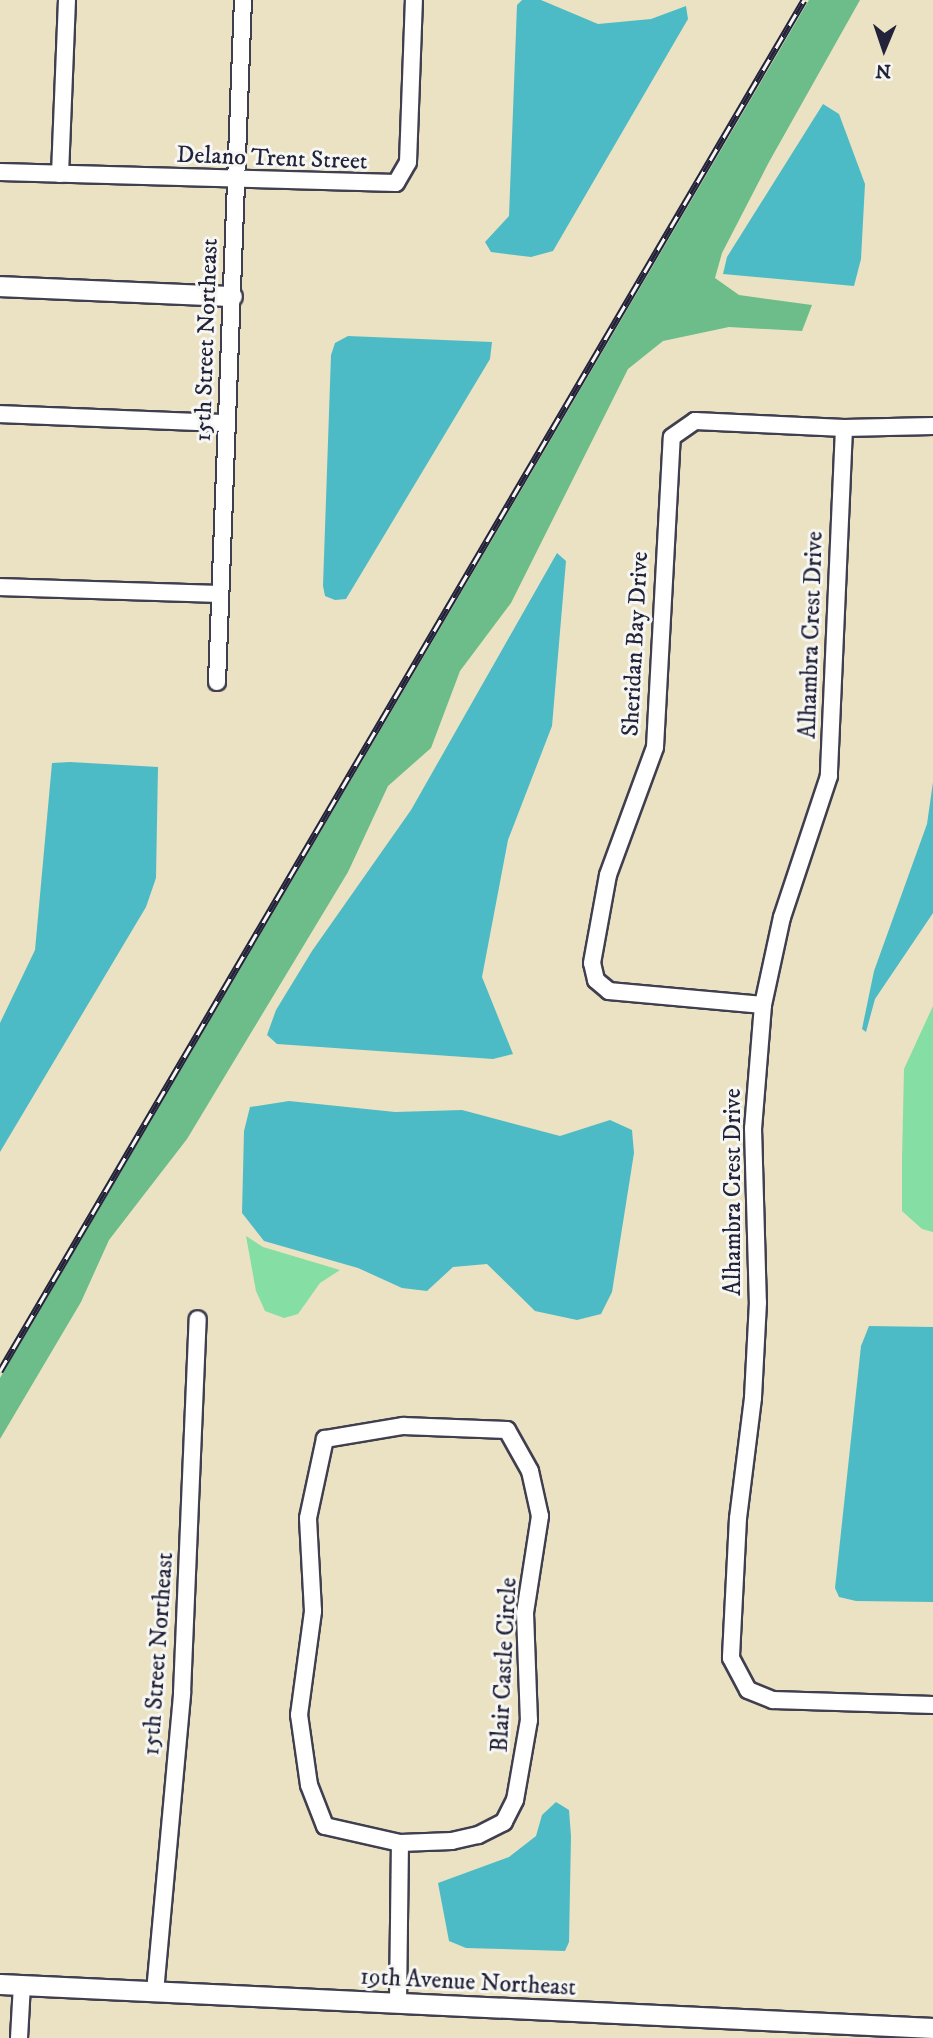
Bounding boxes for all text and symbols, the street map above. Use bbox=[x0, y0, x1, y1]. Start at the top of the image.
north arrow bbox=[849, 14, 919, 84]
text: N bbox=[875, 59, 891, 82]
street label: Delano Trent Street bbox=[176, 141, 368, 177]
street label: 15th Street Northeast bbox=[189, 238, 225, 442]
street label: Alhambra Crest Drive bbox=[794, 531, 830, 739]
street label: Sheridan Bay Drive bbox=[617, 551, 655, 737]
street label: Alhambra Crest Drive bbox=[720, 1088, 748, 1296]
street label: 15th Street Northeast bbox=[138, 1551, 180, 1757]
street label: Blair Castle Circle bbox=[486, 1577, 524, 1753]
street label: 19th Avenue Northeast bbox=[359, 1963, 577, 2003]

